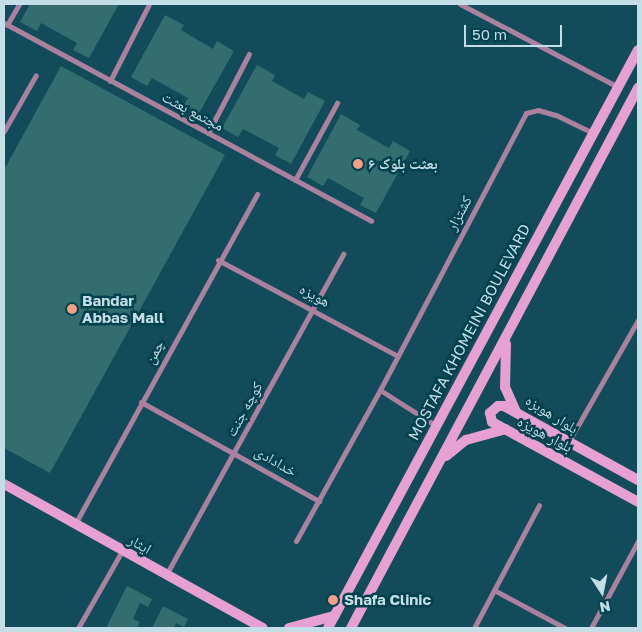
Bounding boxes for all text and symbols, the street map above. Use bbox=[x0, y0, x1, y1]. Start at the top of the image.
scale bar bbox=[467, 15, 564, 47]
text: 50 m bbox=[472, 25, 507, 43]
street label: مجتمع بعثت bbox=[159, 87, 227, 135]
place label: بعثت بلوک ۶ bbox=[368, 155, 438, 173]
marker: بعثت بلوک ۶ bbox=[352, 158, 364, 170]
street label: کشتزار bbox=[442, 192, 476, 234]
street label: MOSTAFA KHOMEINI BOULEVARD bbox=[404, 221, 534, 443]
street label: هویزه bbox=[297, 280, 333, 310]
place label: Bandar Abbas Mall bbox=[82, 291, 164, 326]
marker: Bandar Abbas Mall bbox=[66, 303, 78, 315]
street label: چمن bbox=[140, 337, 168, 367]
street label: کوچه جنت bbox=[222, 379, 266, 439]
street label: بلوار هوبزه bbox=[522, 391, 582, 437]
street label: بلوار هویزه bbox=[514, 412, 576, 456]
street label: خدادادی bbox=[252, 442, 300, 480]
street label: ایثار bbox=[125, 530, 155, 558]
north arrow bbox=[577, 567, 627, 617]
place label: Shafa Clinic bbox=[344, 591, 431, 609]
marker: Shafa Clinic bbox=[326, 593, 340, 607]
text: N bbox=[598, 598, 612, 617]

